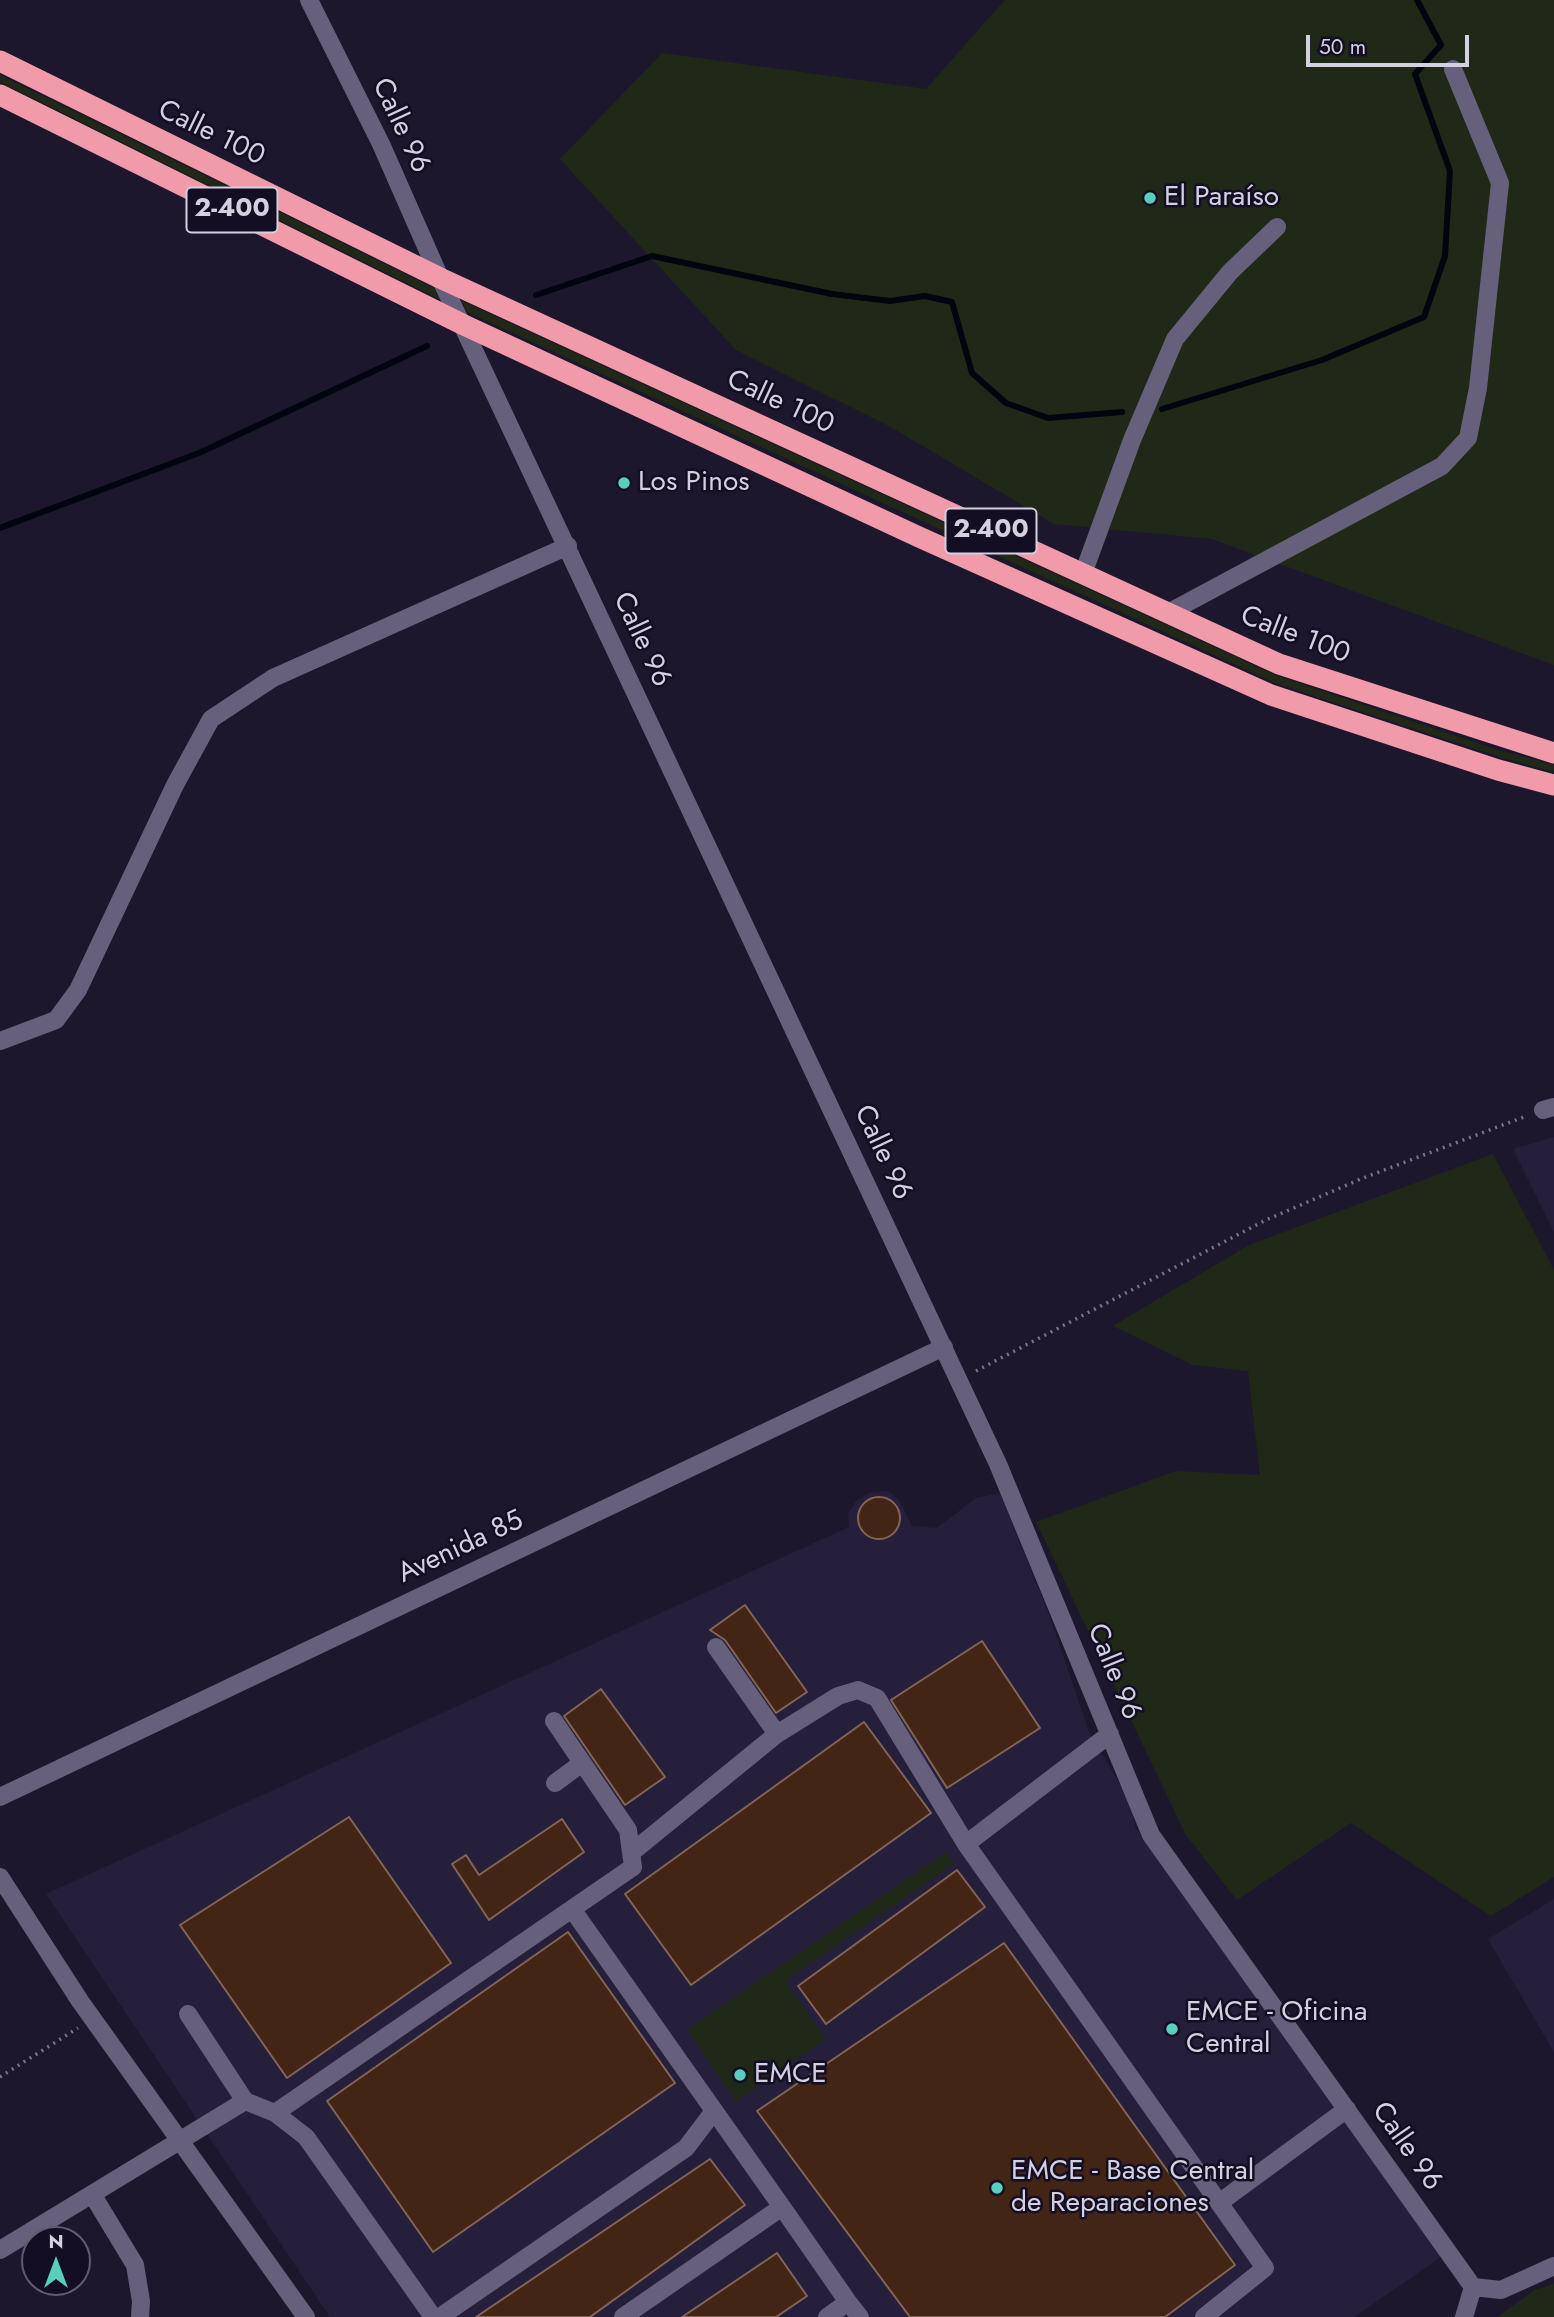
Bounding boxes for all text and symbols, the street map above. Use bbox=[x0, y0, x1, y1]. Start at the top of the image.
scale bar bbox=[1309, 21, 1472, 65]
text: 50 m bbox=[1319, 32, 1366, 62]
street label: Calle 96 bbox=[364, 73, 436, 179]
street label: Calle 100 bbox=[152, 94, 270, 174]
place label: El Paraíso bbox=[1164, 181, 1279, 215]
road number: 2-400 bbox=[187, 188, 278, 232]
marker: El Paraíso bbox=[1142, 190, 1158, 206]
street label: Calle 100 bbox=[721, 364, 839, 442]
place label: Los Pinos bbox=[638, 466, 749, 500]
marker: Los Pinos bbox=[616, 475, 632, 491]
road number: 2-400 bbox=[946, 509, 1036, 554]
street label: Calle 96 bbox=[605, 587, 677, 693]
street label: Calle 100 bbox=[1236, 600, 1354, 672]
street label: Calle 96 bbox=[846, 1100, 918, 1206]
street label: Avenida 85 bbox=[393, 1504, 529, 1592]
street label: Calle 96 bbox=[1079, 1619, 1147, 1725]
place label: EMCE - Oficina Central bbox=[1186, 1996, 1368, 2062]
marker: EMCE - Oficina Central bbox=[1164, 2021, 1180, 2037]
place label: EMCE bbox=[754, 2058, 827, 2092]
marker: EMCE bbox=[732, 2067, 748, 2083]
street label: Calle 96 bbox=[1363, 2096, 1449, 2198]
place label: EMCE - Base Central de Reparaciones bbox=[1011, 2155, 1254, 2221]
marker: EMCE - Base Central de Reparaciones bbox=[989, 2180, 1005, 2196]
north arrow bbox=[21, 2226, 91, 2296]
text: N bbox=[48, 2228, 64, 2255]

